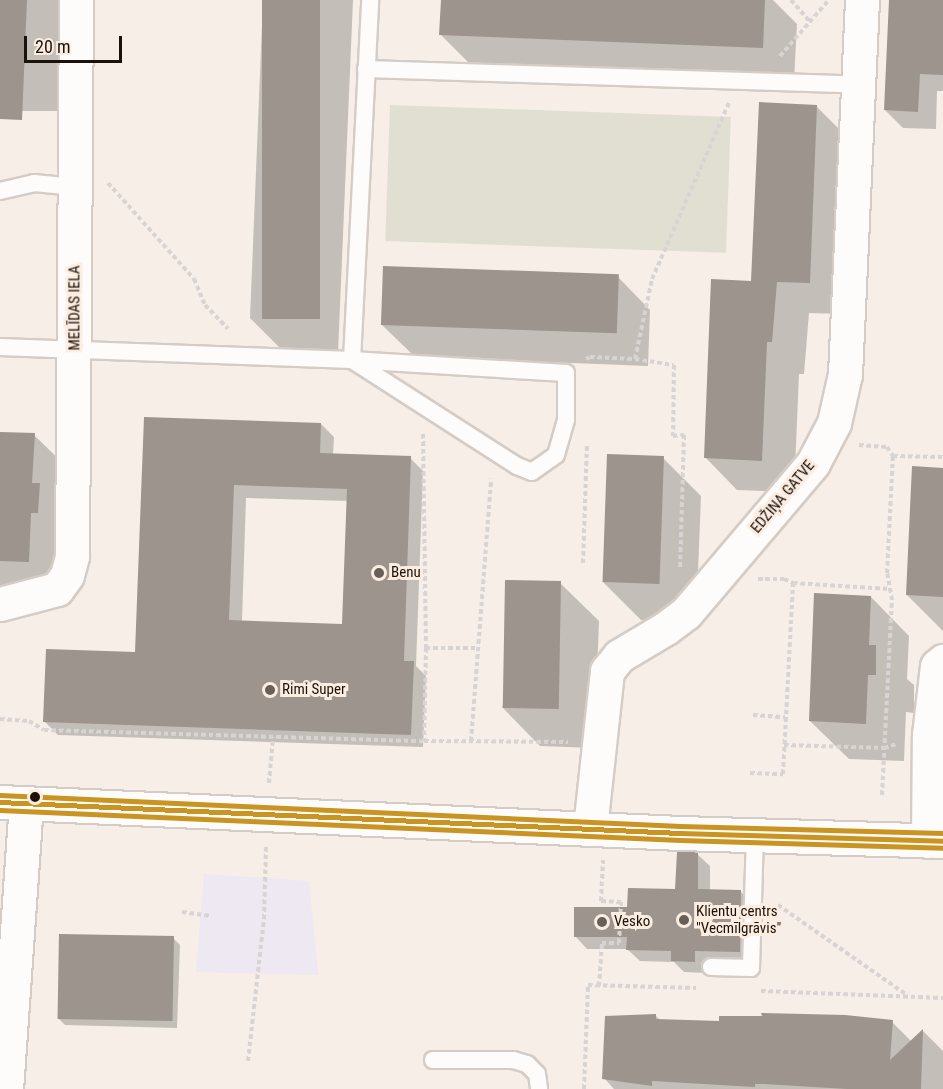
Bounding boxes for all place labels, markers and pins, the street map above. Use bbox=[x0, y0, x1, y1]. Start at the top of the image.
place label: Benu bbox=[391, 564, 421, 582]
marker: Benu bbox=[372, 566, 386, 580]
place label: Rimi Super bbox=[282, 681, 346, 699]
marker: Rimi Super bbox=[263, 683, 277, 697]
unlabelled marker bbox=[29, 791, 41, 803]
place label: Klientu centrs "Vecmīlgrāvis" bbox=[696, 902, 781, 937]
place label: Vesko bbox=[614, 913, 650, 931]
marker: Klientu centrs "Vecmīlgrāvis" bbox=[677, 913, 691, 927]
marker: Vesko bbox=[595, 915, 609, 929]

